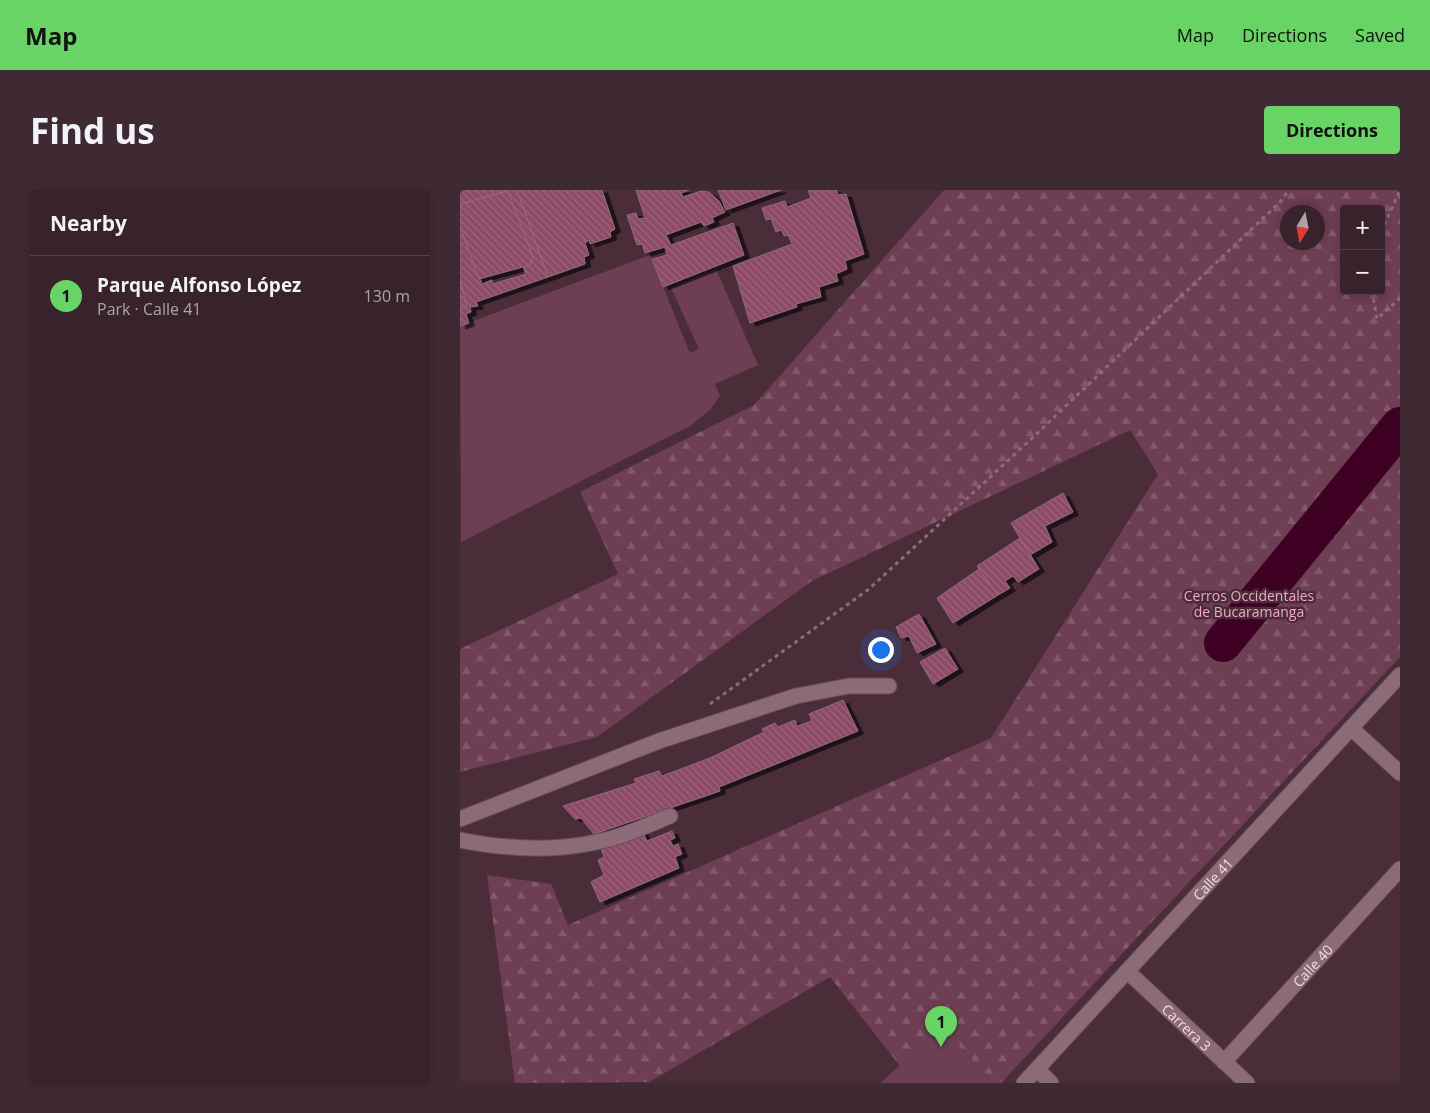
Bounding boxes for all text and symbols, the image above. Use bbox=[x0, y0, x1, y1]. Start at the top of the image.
text: Map bbox=[25, 19, 77, 52]
text: Map bbox=[1177, 23, 1214, 47]
text: Directions bbox=[1242, 23, 1327, 47]
text: Saved bbox=[1355, 23, 1405, 47]
button: Directions bbox=[1264, 106, 1400, 154]
text: Find us bbox=[30, 107, 155, 154]
north arrow bbox=[1280, 205, 1325, 250]
map controls bbox=[1340, 205, 1385, 295]
button: + bbox=[1340, 205, 1385, 250]
text: Nearby bbox=[50, 209, 127, 237]
button: − bbox=[1340, 250, 1385, 295]
text: Parque Alfonso López bbox=[97, 272, 301, 298]
text: 1 bbox=[61, 285, 71, 307]
text: 130 m bbox=[364, 285, 410, 307]
text: Park · Calle 41 bbox=[97, 298, 201, 320]
park label: Cerros Occidentales de Bucaramanga bbox=[1184, 586, 1315, 621]
your location bbox=[868, 637, 894, 663]
street label: Calle 41 bbox=[1188, 853, 1237, 904]
street label: Calle 40 bbox=[1288, 940, 1337, 991]
street label: Carrera 3 bbox=[1158, 999, 1216, 1055]
pin: 1 bbox=[925, 1006, 957, 1047]

